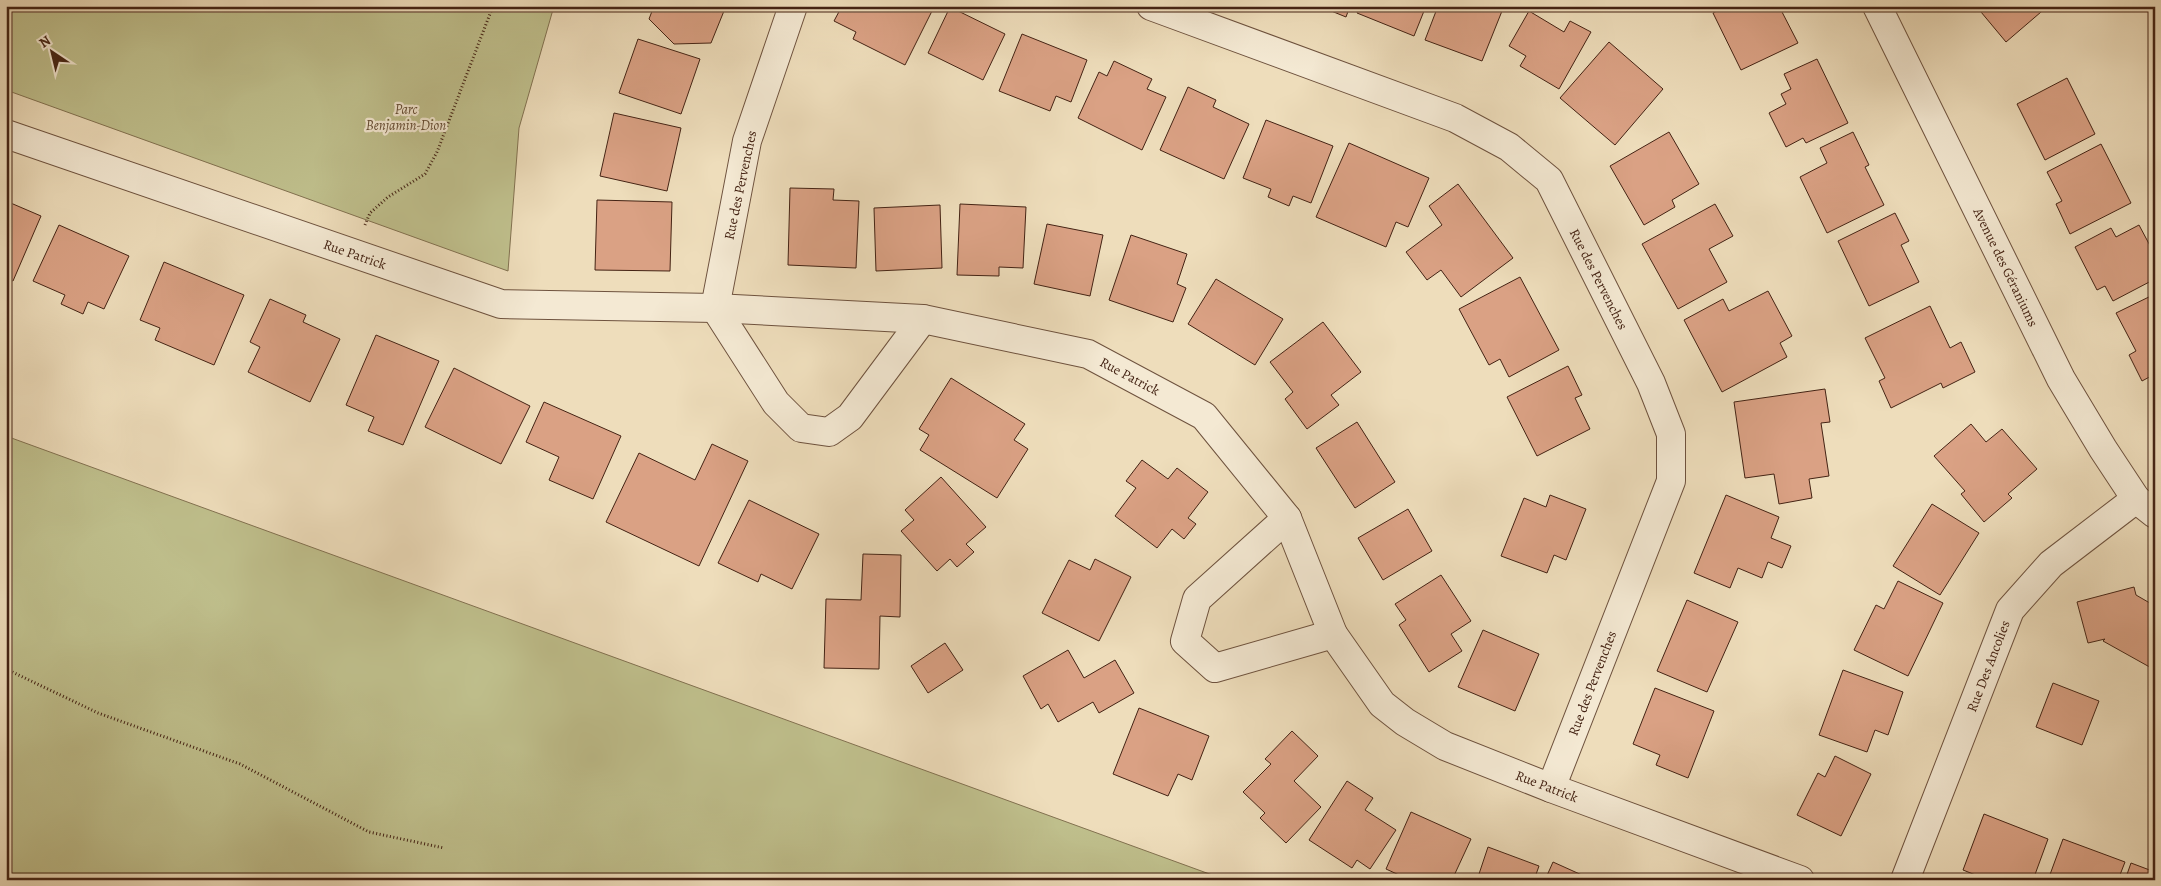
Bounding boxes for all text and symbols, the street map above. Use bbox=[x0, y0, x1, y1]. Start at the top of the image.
north arrow bbox=[28, 28, 78, 78]
text: N bbox=[35, 31, 54, 52]
park label: Parc Benjamin-Dion bbox=[366, 100, 446, 135]
street label: Rue des Pervenches bbox=[720, 129, 761, 241]
street label: Avenue des Géraniums bbox=[1968, 204, 2043, 330]
street label: Rue des Pervenches bbox=[1565, 225, 1632, 333]
street label: Rue Patrick bbox=[321, 235, 389, 274]
street label: Rue Patrick bbox=[1096, 353, 1163, 400]
street label: Rue Des Ancolies bbox=[1962, 618, 2015, 715]
street label: Rue des Pervenches bbox=[1564, 628, 1621, 738]
street label: Rue Patrick bbox=[1513, 766, 1581, 807]

